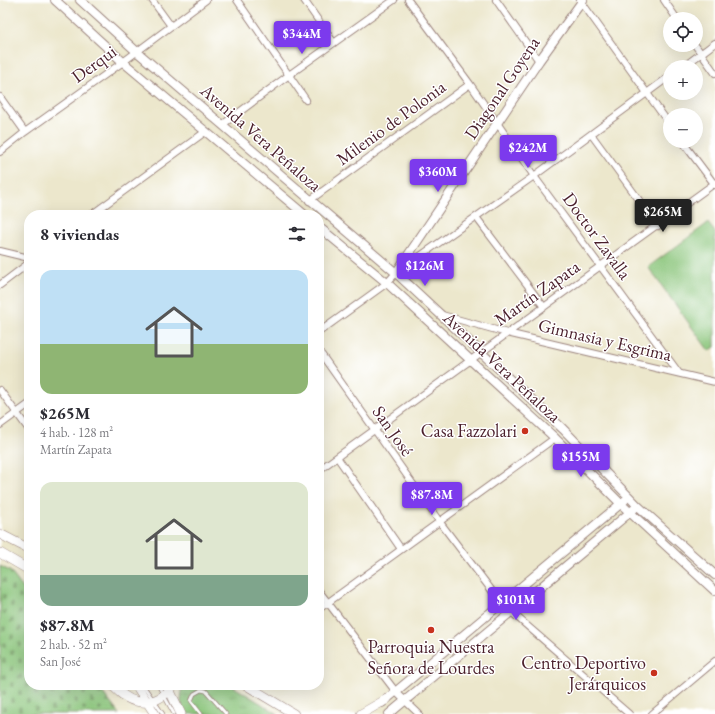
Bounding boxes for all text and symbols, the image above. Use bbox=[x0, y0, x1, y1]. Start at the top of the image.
map controls bbox=[663, 12, 703, 148]
button: locate bbox=[663, 12, 703, 52]
pin: $344M bbox=[274, 21, 330, 55]
text: $344M bbox=[283, 25, 321, 42]
street label: Diagonal Goyena bbox=[459, 31, 545, 144]
street label: Derqui bbox=[67, 39, 121, 88]
button: + bbox=[663, 60, 703, 100]
street label: Milenio de Polonia bbox=[331, 75, 451, 170]
street label: Avenida Vera Peñaloza bbox=[195, 78, 327, 197]
button: − bbox=[663, 108, 703, 148]
pin: $242M bbox=[500, 135, 556, 169]
text: $242M bbox=[509, 139, 547, 156]
pin: $360M bbox=[410, 159, 466, 193]
text: $360M bbox=[419, 163, 457, 180]
street label: Doctor Zavalla bbox=[558, 188, 637, 284]
pin: $265M bbox=[635, 199, 691, 233]
text: $265M bbox=[644, 203, 682, 220]
text: 8 viviendas bbox=[40, 223, 119, 245]
icon: filters bbox=[286, 223, 308, 245]
pin: $126M bbox=[397, 253, 453, 287]
street label: Martín Zapata bbox=[489, 254, 585, 330]
text: $126M bbox=[406, 257, 444, 274]
icon: home bbox=[138, 296, 210, 368]
street label: Avenida Vera Peñaloza bbox=[438, 305, 567, 428]
street label: Gimnasia y Esgrima bbox=[536, 313, 675, 366]
street label: San José bbox=[368, 401, 419, 460]
text: $265M bbox=[40, 402, 90, 424]
place label: Casa Fazzolari bbox=[421, 419, 518, 442]
text: 4 hab. · 128 m² bbox=[40, 424, 113, 441]
marker: Casa Fazzolari bbox=[520, 426, 530, 436]
text: Martín Zapata bbox=[40, 441, 112, 458]
pin: $155M bbox=[553, 444, 609, 478]
text: $155M bbox=[562, 448, 600, 465]
pin: $87.8M bbox=[399, 482, 465, 516]
text: $87.8M bbox=[411, 486, 453, 503]
icon: home bbox=[138, 508, 210, 580]
pin: $101M bbox=[488, 587, 544, 621]
text: $101M bbox=[497, 591, 535, 608]
text: $87.8M bbox=[40, 614, 95, 636]
marker: Parroquia Nuestra Señora de Lourdes bbox=[426, 625, 436, 635]
place label: Parroquia Nuestra Señora de Lourdes bbox=[367, 635, 495, 679]
text: 2 hab. · 52 m² bbox=[40, 636, 107, 653]
place label: Centro Deportivo Jerárquicos bbox=[521, 651, 646, 695]
text: San José bbox=[40, 653, 81, 670]
marker: Centro Deportivo Jerárquicos bbox=[649, 668, 659, 678]

